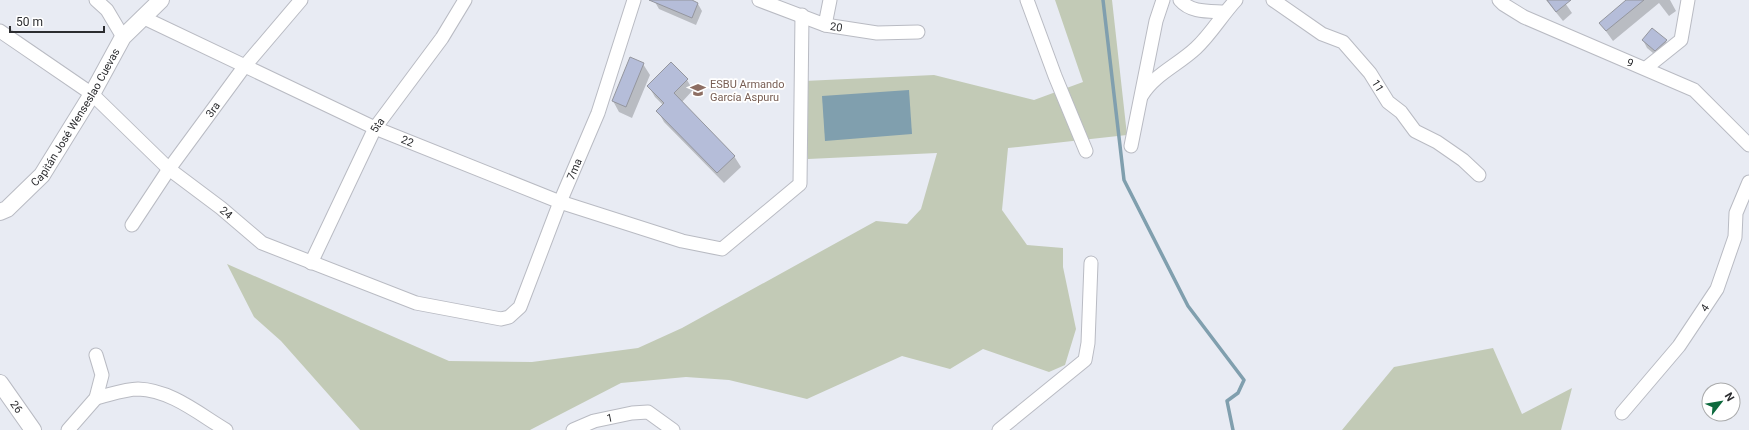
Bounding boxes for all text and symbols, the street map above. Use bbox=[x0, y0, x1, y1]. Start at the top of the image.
scale bar bbox=[10, 8, 104, 34]
text: 50 m bbox=[16, 15, 43, 29]
street label: 20 bbox=[829, 20, 843, 35]
street label: Capitán José Wenseslao Cuevas bbox=[28, 46, 123, 189]
street label: 9 bbox=[1625, 56, 1635, 70]
street label: 11 bbox=[1369, 77, 1386, 95]
place label: ESBU Armando García Aspuru bbox=[710, 78, 785, 104]
school or university icon: ESBU Armando García Aspuru bbox=[689, 81, 707, 99]
street label: 3ra bbox=[203, 100, 223, 120]
street label: 5ta bbox=[368, 115, 387, 135]
street label: 22 bbox=[399, 133, 415, 150]
street label: 7ma bbox=[564, 157, 585, 182]
street label: 24 bbox=[217, 204, 235, 222]
street label: 4 bbox=[1698, 302, 1712, 314]
north arrow bbox=[1701, 382, 1741, 422]
text: N bbox=[1722, 390, 1737, 404]
street label: 26 bbox=[7, 398, 25, 416]
street label: 1 bbox=[606, 411, 614, 425]

